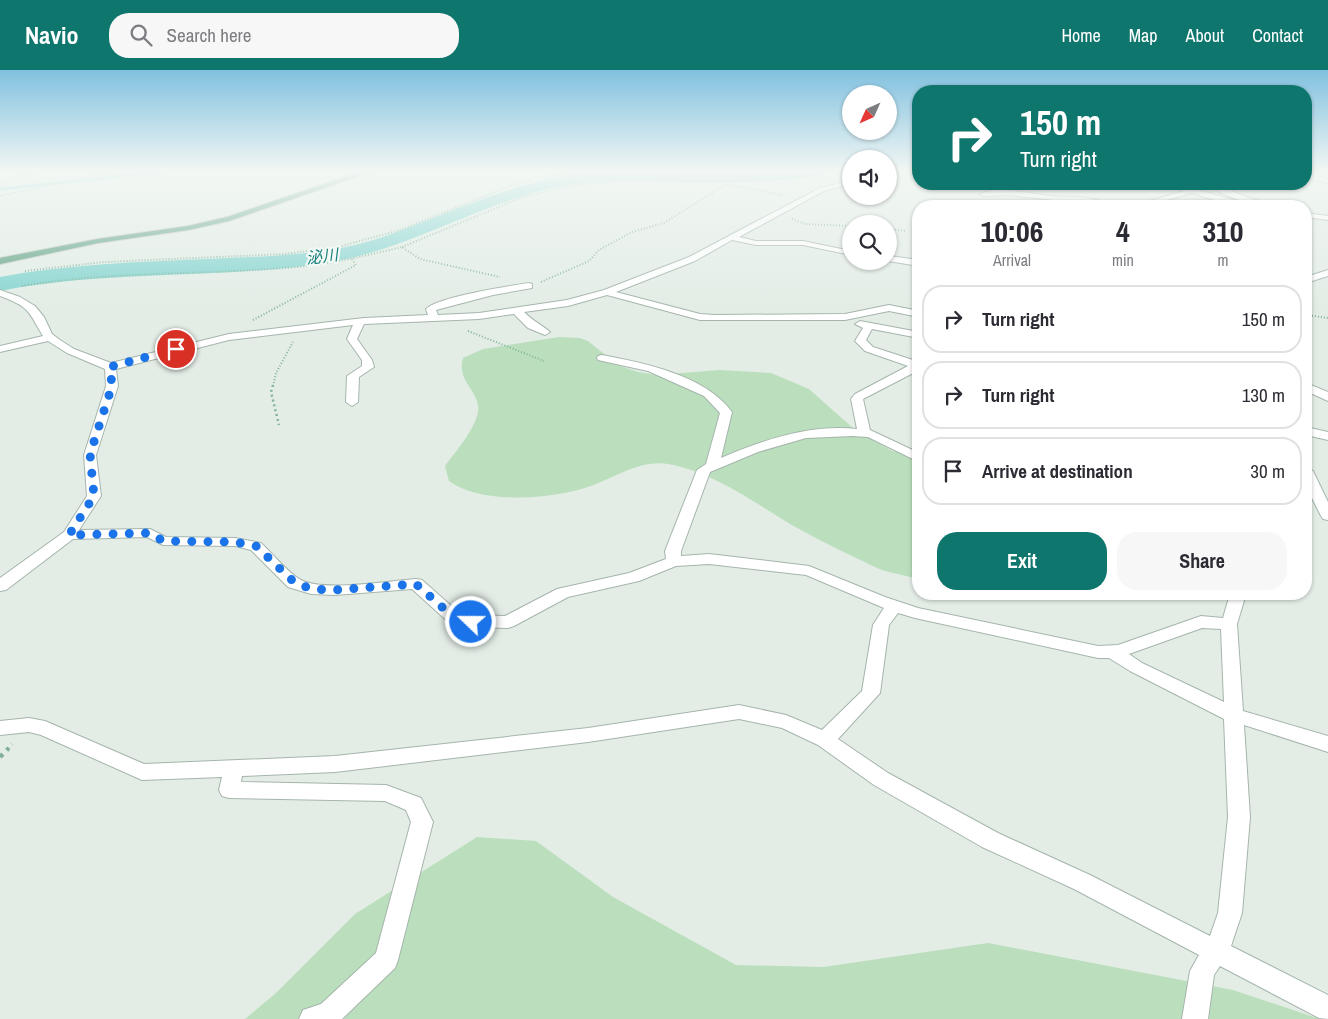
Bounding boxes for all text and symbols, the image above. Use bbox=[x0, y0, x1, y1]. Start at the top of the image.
search box bbox=[109, 13, 459, 58]
text: Navio bbox=[25, 19, 79, 51]
icon: search bbox=[127, 21, 155, 49]
text: Search here bbox=[167, 22, 251, 48]
text: Home bbox=[1061, 23, 1101, 48]
text: Map bbox=[1129, 23, 1158, 48]
text: About bbox=[1186, 23, 1224, 48]
text: Contact bbox=[1252, 23, 1303, 48]
north arrow bbox=[842, 85, 898, 140]
map controls bbox=[842, 85, 897, 270]
text: 150 m bbox=[1020, 99, 1101, 146]
icon: right bbox=[937, 105, 1002, 170]
text: Turn right bbox=[1020, 144, 1097, 174]
button: sound bbox=[842, 150, 897, 205]
text: 10:06 bbox=[981, 211, 1043, 251]
text: 4 bbox=[1116, 211, 1130, 251]
text: 310 bbox=[1202, 211, 1243, 251]
button: search bbox=[842, 215, 897, 270]
water label: 泌川 bbox=[305, 243, 341, 269]
text: Arrival bbox=[993, 249, 1031, 271]
text: min bbox=[1112, 249, 1134, 271]
text: m bbox=[1217, 249, 1228, 271]
icon: right bbox=[939, 305, 967, 333]
text: Turn right bbox=[982, 306, 1054, 332]
text: 150 m bbox=[1242, 306, 1285, 332]
pin bbox=[155, 328, 197, 370]
icon: arrive bbox=[162, 335, 190, 363]
icon: right bbox=[939, 381, 967, 409]
text: Turn right bbox=[982, 382, 1054, 408]
text: 130 m bbox=[1242, 382, 1285, 408]
icon: arrive bbox=[939, 457, 967, 485]
text: Arrive at destination bbox=[982, 458, 1133, 484]
text: 30 m bbox=[1250, 458, 1285, 484]
button: Exit bbox=[937, 532, 1107, 590]
button: Share bbox=[1117, 532, 1287, 590]
position arrow bbox=[444, 595, 496, 647]

